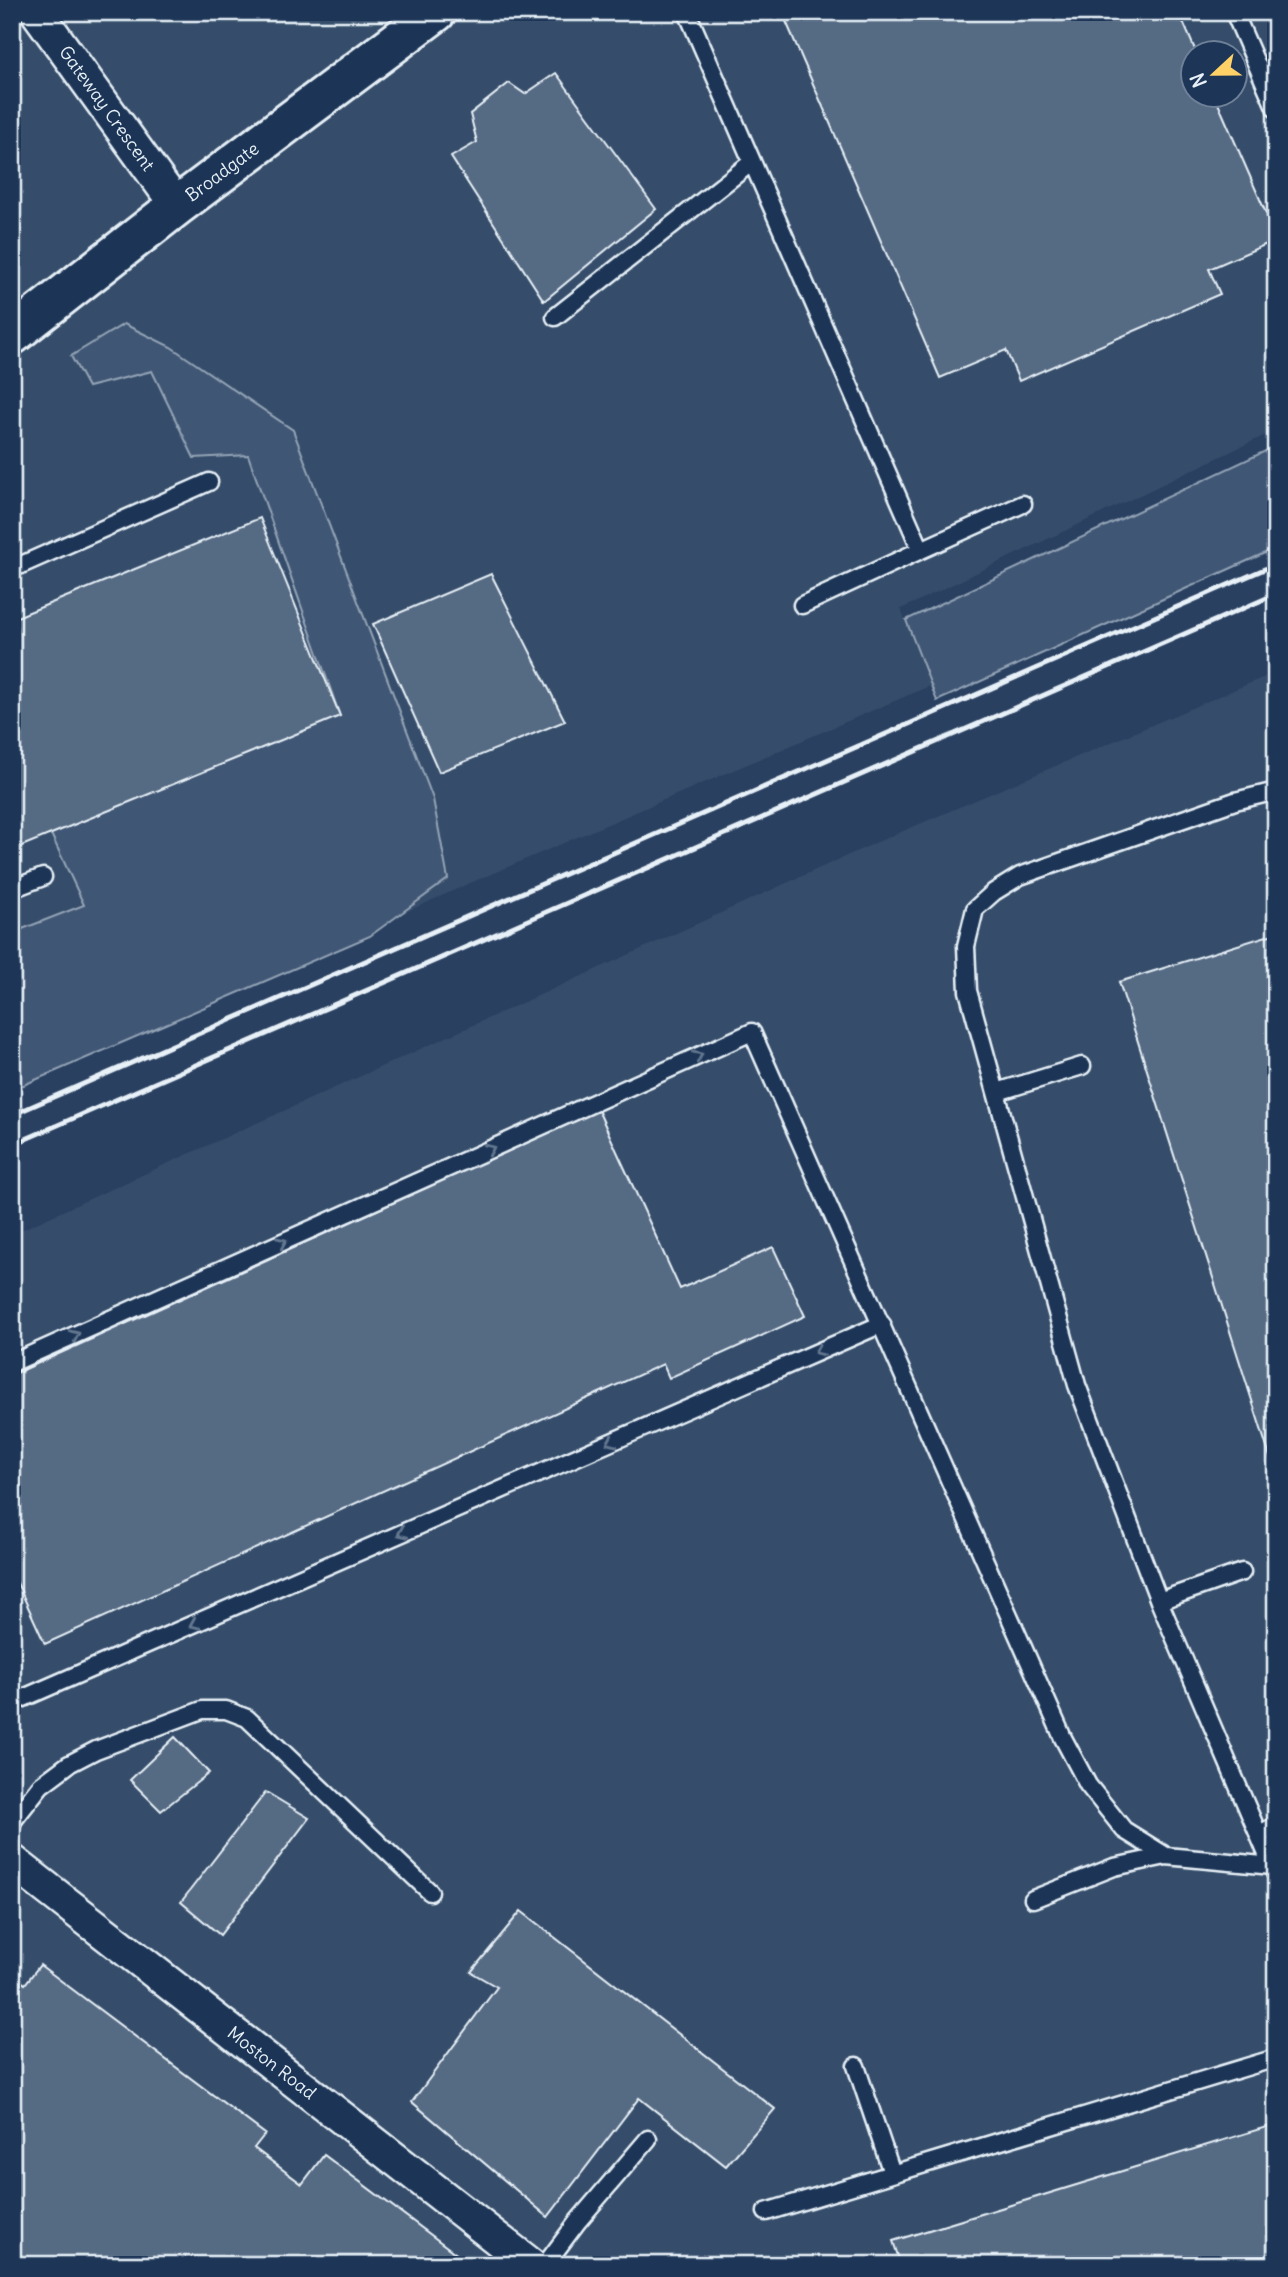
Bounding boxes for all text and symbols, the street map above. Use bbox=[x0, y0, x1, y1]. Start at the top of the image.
north arrow bbox=[1180, 38, 1250, 108]
street label: Gateway Crescent bbox=[54, 41, 160, 175]
text: N bbox=[1185, 70, 1212, 91]
street label: Broadgate bbox=[181, 137, 263, 207]
one-way arrow bbox=[690, 1050, 703, 1064]
one-way arrow bbox=[483, 1143, 495, 1157]
one-way arrow bbox=[275, 1236, 287, 1250]
one-way arrow bbox=[67, 1329, 80, 1343]
one-way arrow bbox=[814, 1343, 827, 1357]
one-way arrow bbox=[606, 1434, 618, 1448]
one-way arrow bbox=[397, 1525, 410, 1539]
one-way arrow bbox=[188, 1616, 201, 1630]
street label: Moston Road bbox=[223, 2021, 321, 2105]

